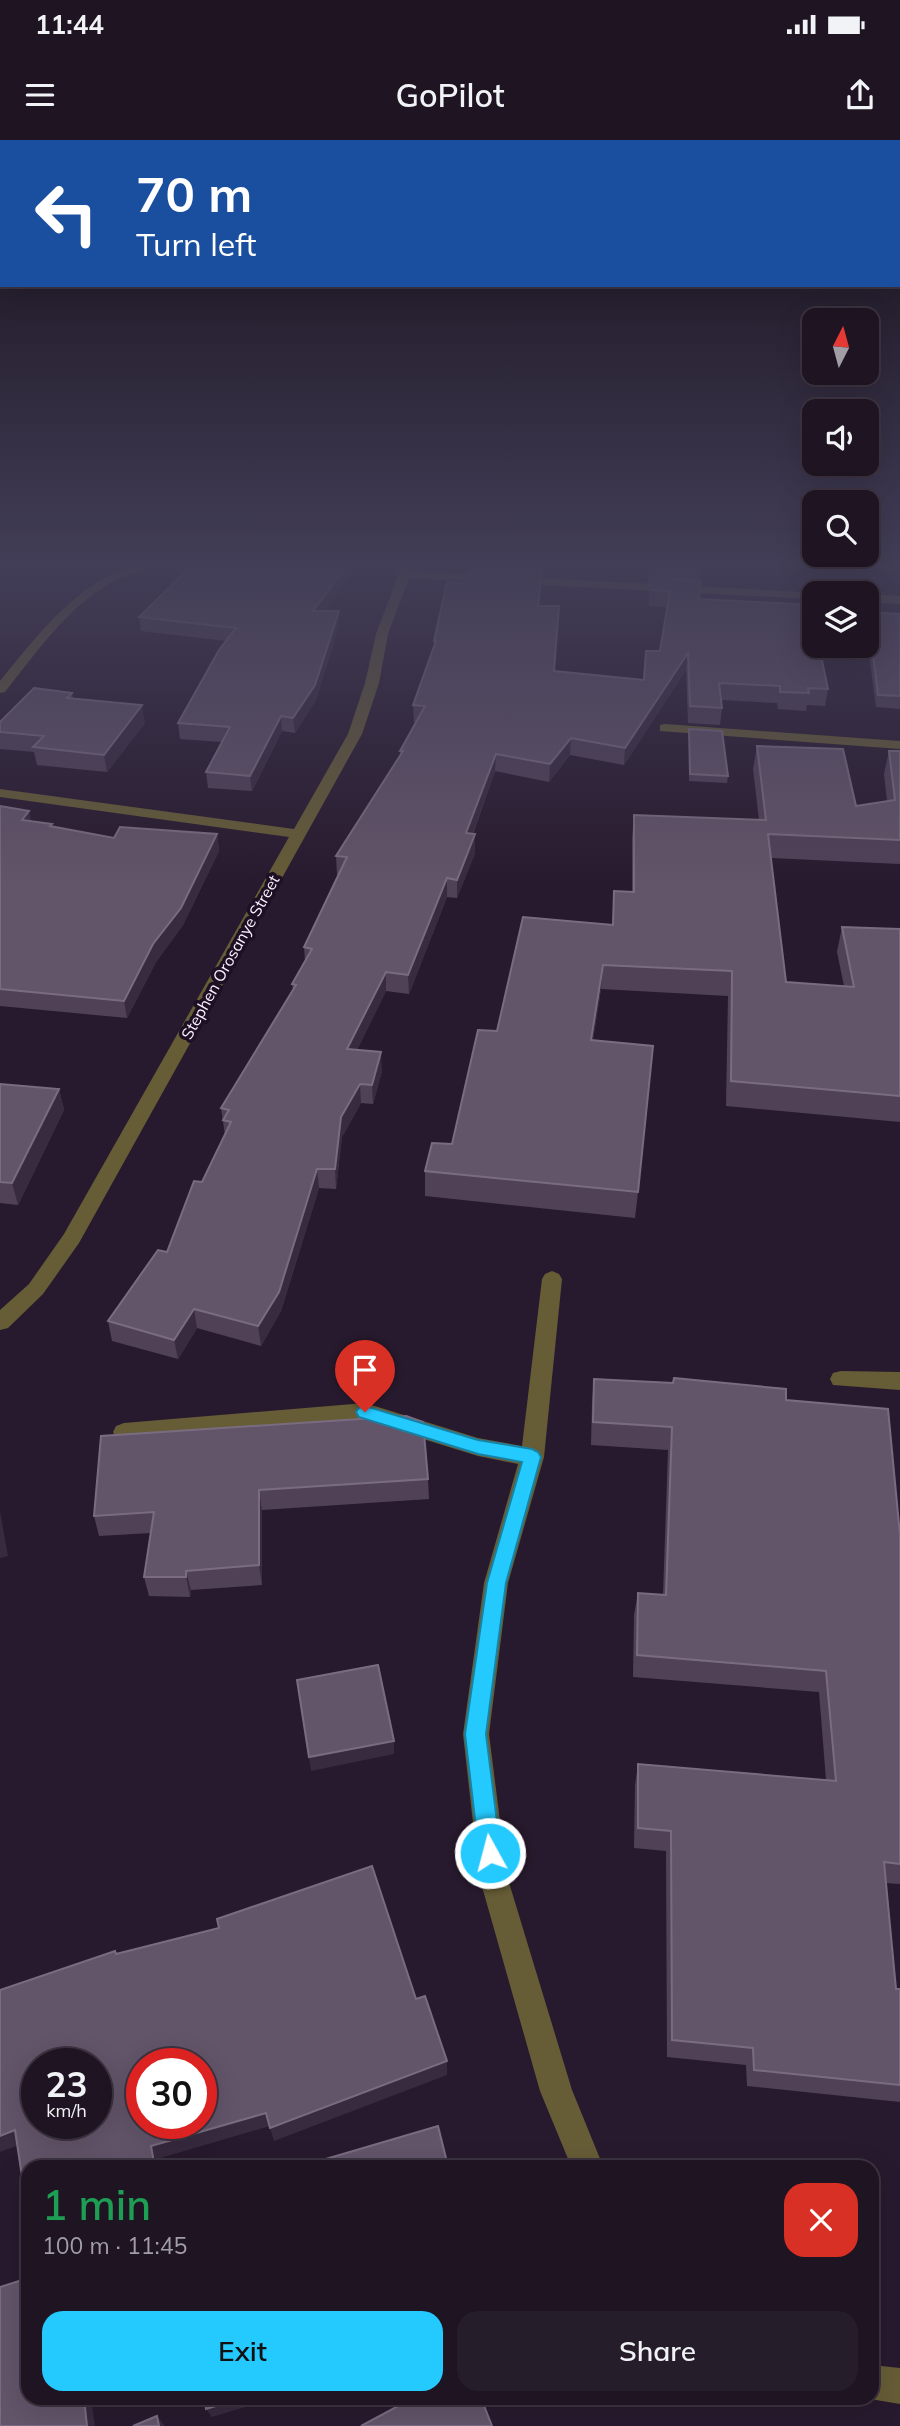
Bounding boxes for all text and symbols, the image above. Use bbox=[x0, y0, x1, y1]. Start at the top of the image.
text: 11:44 bbox=[35, 8, 104, 41]
text: GoPilot bbox=[395, 75, 505, 115]
icon: menu bbox=[21, 76, 59, 114]
icon: share bbox=[841, 76, 879, 114]
text: 70 m bbox=[136, 163, 252, 224]
icon: left bbox=[21, 168, 112, 259]
text: Turn left bbox=[136, 224, 256, 264]
north arrow bbox=[802, 308, 878, 385]
map controls bbox=[802, 308, 879, 658]
button: sound bbox=[802, 399, 879, 476]
button: search bbox=[802, 490, 879, 567]
button: layers bbox=[802, 581, 879, 658]
street label: Stephen Orosanye Street bbox=[176, 871, 284, 1043]
pin bbox=[335, 1340, 395, 1412]
icon: arrive bbox=[346, 1351, 384, 1389]
position arrow bbox=[453, 1816, 527, 1890]
speed limit sign: 30 bbox=[126, 2048, 217, 2139]
text: 23 bbox=[45, 2062, 88, 2106]
text: km/h bbox=[46, 2099, 87, 2122]
text: 1 min bbox=[42, 2178, 151, 2231]
button: close bbox=[784, 2183, 858, 2257]
text: 100 m · 11:45 bbox=[42, 2231, 187, 2260]
button: Exit bbox=[42, 2311, 443, 2391]
button: Share bbox=[457, 2311, 858, 2391]

